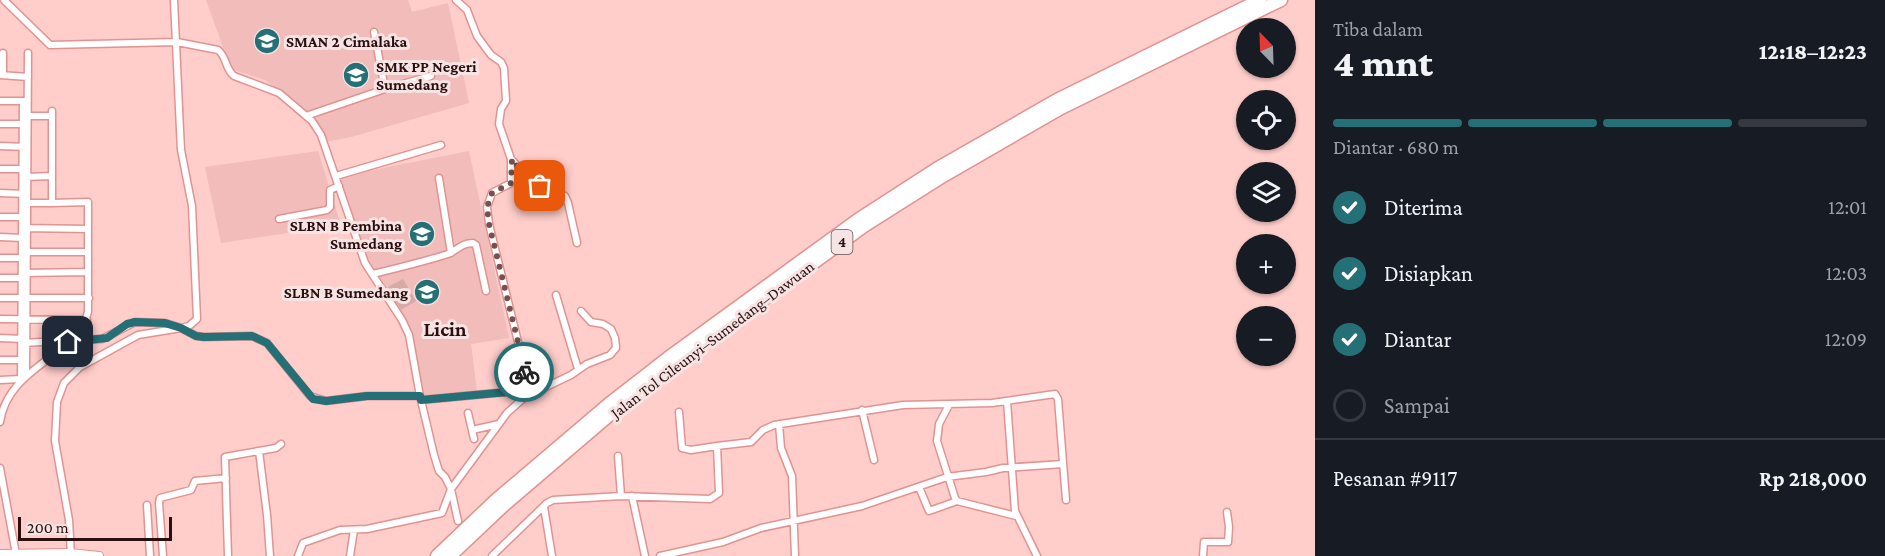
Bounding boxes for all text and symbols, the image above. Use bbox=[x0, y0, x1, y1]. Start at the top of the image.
north arrow bbox=[1236, 18, 1296, 78]
map controls bbox=[1236, 18, 1296, 366]
text: Tiba dalam bbox=[1333, 18, 1423, 40]
school or university icon: SMAN 2 Cimalaka bbox=[252, 26, 282, 56]
place label: SMAN 2 Cimalaka bbox=[286, 33, 407, 50]
text: 12:18–12:23 bbox=[1759, 39, 1867, 64]
text: 4 mnt bbox=[1333, 41, 1433, 84]
place label: SMK PP Negeri Sumedang bbox=[376, 58, 477, 93]
school or university icon: SMK PP Negeri Sumedang bbox=[341, 60, 371, 90]
button: locate bbox=[1236, 90, 1296, 150]
text: Diantar · 680 m bbox=[1333, 136, 1459, 158]
pin bbox=[514, 160, 565, 211]
button: layers bbox=[1236, 162, 1296, 222]
icon: bag bbox=[523, 169, 556, 202]
icon: check bbox=[1333, 191, 1366, 224]
text: Diterima bbox=[1384, 195, 1463, 220]
text: 12:01 bbox=[1828, 196, 1867, 218]
place label: SLBN B Pembina Sumedang bbox=[290, 217, 402, 252]
school or university icon: SLBN B Pembina Sumedang bbox=[407, 219, 437, 249]
road number: 4 bbox=[832, 230, 852, 254]
button: + bbox=[1236, 234, 1296, 294]
street label: Jalan Tol Cileunyi–Sumedang–Dawuan bbox=[606, 257, 818, 423]
icon: check bbox=[1333, 257, 1366, 290]
text: Disiapkan bbox=[1384, 261, 1473, 286]
text: 12:03 bbox=[1826, 262, 1867, 284]
school or university icon: SLBN B Sumedang bbox=[412, 277, 442, 307]
place label: SLBN B Sumedang bbox=[284, 284, 408, 301]
button: − bbox=[1236, 306, 1296, 366]
pin bbox=[42, 316, 93, 367]
district label: Licin bbox=[424, 318, 467, 340]
icon: check bbox=[1333, 323, 1366, 356]
icon: home bbox=[51, 325, 84, 358]
text: Diantar bbox=[1384, 327, 1452, 352]
text: 12:09 bbox=[1825, 328, 1867, 350]
courier bbox=[494, 342, 554, 402]
icon: bike bbox=[508, 356, 541, 389]
text: Sampai bbox=[1384, 393, 1450, 418]
text: Pesanan #9117 bbox=[1333, 466, 1457, 491]
text: Rp 218,000 bbox=[1759, 466, 1867, 491]
scale bar bbox=[18, 514, 172, 542]
text: 200 m bbox=[27, 519, 69, 536]

